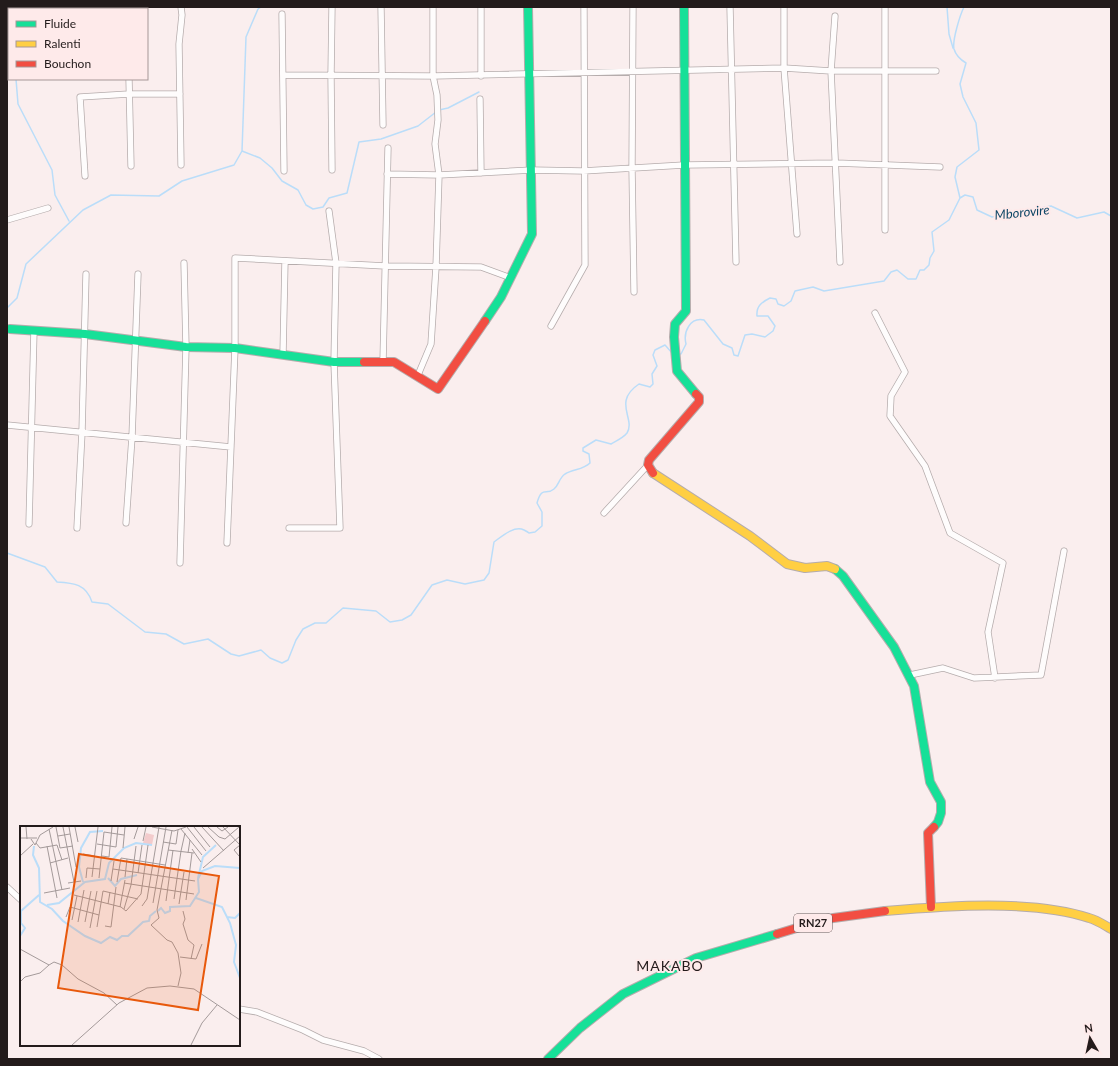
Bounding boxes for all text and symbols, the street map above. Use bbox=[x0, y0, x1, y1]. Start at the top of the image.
legend bbox=[8, 8, 148, 80]
text: Fluide bbox=[44, 16, 76, 31]
text: Ralenti bbox=[44, 36, 81, 51]
text: Bouchon bbox=[44, 56, 91, 71]
water label: Mborovire bbox=[994, 201, 1050, 223]
inset map bbox=[20, 826, 240, 1046]
road number: RN27 bbox=[794, 914, 832, 932]
district label: MAKABO bbox=[636, 957, 704, 974]
north arrow bbox=[1070, 1018, 1110, 1058]
text: N bbox=[1083, 1021, 1094, 1035]

